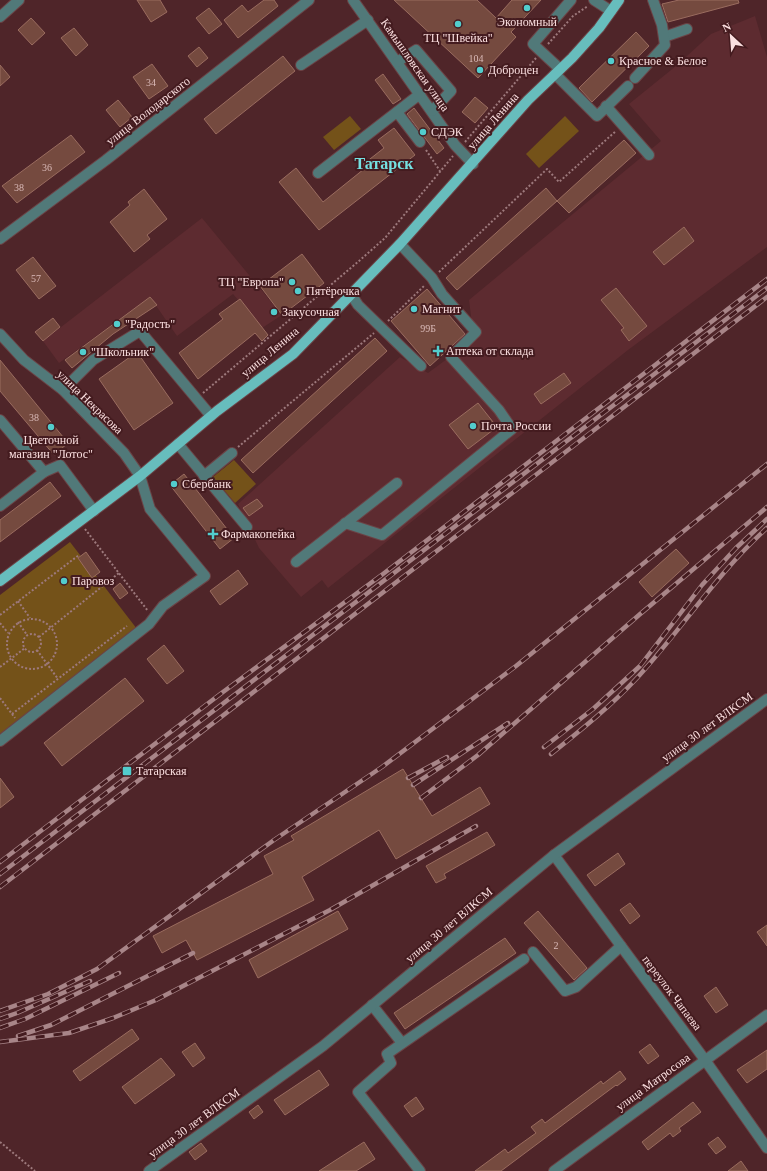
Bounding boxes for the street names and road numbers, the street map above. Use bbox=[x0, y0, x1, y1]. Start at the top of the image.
street label: Камышловская улица bbox=[378, 16, 453, 115]
street label: улица Володарского bbox=[103, 74, 193, 148]
street label: улица Ленина bbox=[465, 89, 522, 152]
street label: улица Ленина bbox=[238, 324, 302, 380]
street label: улица Некрасова bbox=[54, 367, 126, 437]
street label: улица 30 лет ВЛКСМ bbox=[659, 689, 756, 765]
street label: улица 30 лет ВЛКСМ bbox=[403, 884, 496, 965]
street label: переулок Чапаева bbox=[639, 953, 705, 1034]
street label: улица Матросова bbox=[613, 1050, 693, 1114]
street label: улица 30 лет ВЛКСМ bbox=[146, 1085, 243, 1161]

